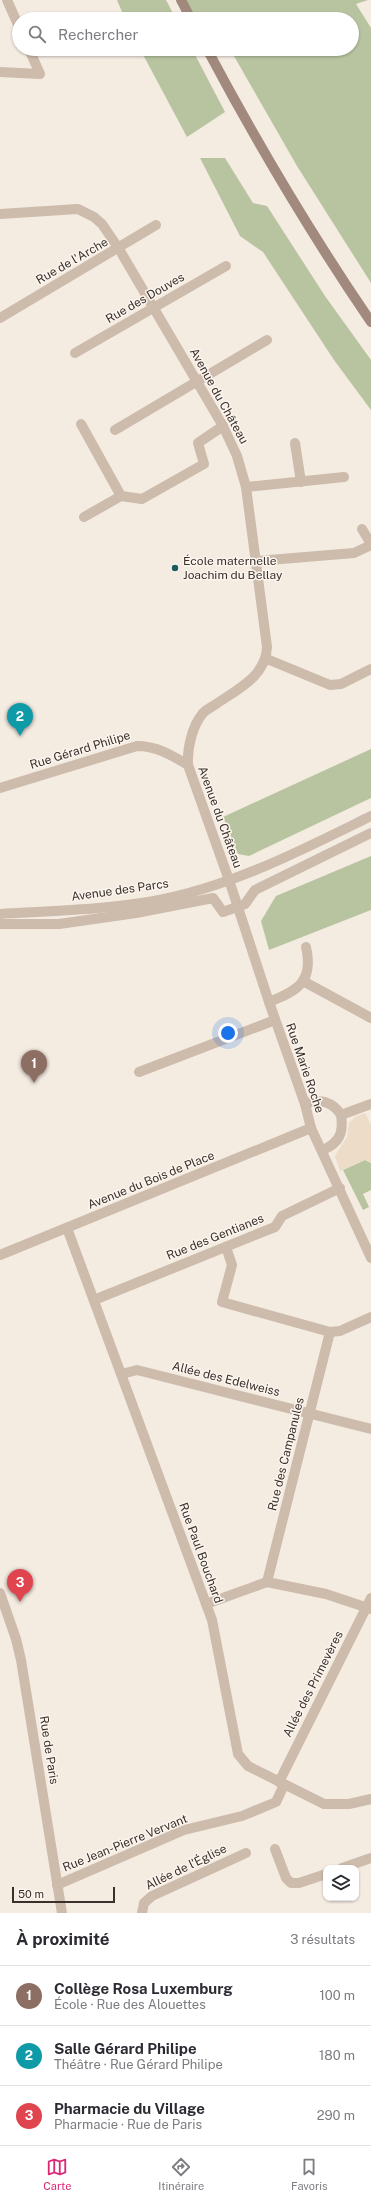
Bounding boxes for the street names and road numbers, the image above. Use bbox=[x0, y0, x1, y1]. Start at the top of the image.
street label: Rue de l'Arche bbox=[34, 235, 111, 287]
street label: Rue des Douves bbox=[103, 270, 187, 326]
street label: Avenue du Château bbox=[187, 346, 251, 446]
street label: Rue Gérard Philipe bbox=[28, 728, 132, 772]
street label: Avenue du Château bbox=[195, 764, 245, 870]
street label: Avenue des Parcs bbox=[70, 876, 170, 904]
street label: Rue Marie Roche bbox=[283, 1021, 327, 1115]
street label: Avenue du Bois de Place bbox=[86, 1148, 217, 1212]
street label: Rue des Gentianes bbox=[164, 1211, 266, 1263]
street label: Allée des Edelweiss bbox=[171, 1359, 281, 1399]
street label: Rue des Campanules bbox=[265, 1396, 307, 1512]
street label: Rue Paul Bouchard bbox=[176, 1501, 226, 1605]
street label: Allée des Primevères bbox=[280, 1629, 346, 1739]
street label: Rue de Paris bbox=[37, 1715, 61, 1785]
street label: Rue Jean-Pierre Vervant bbox=[61, 1811, 190, 1874]
street label: Allée de l'Église bbox=[143, 1841, 229, 1893]

